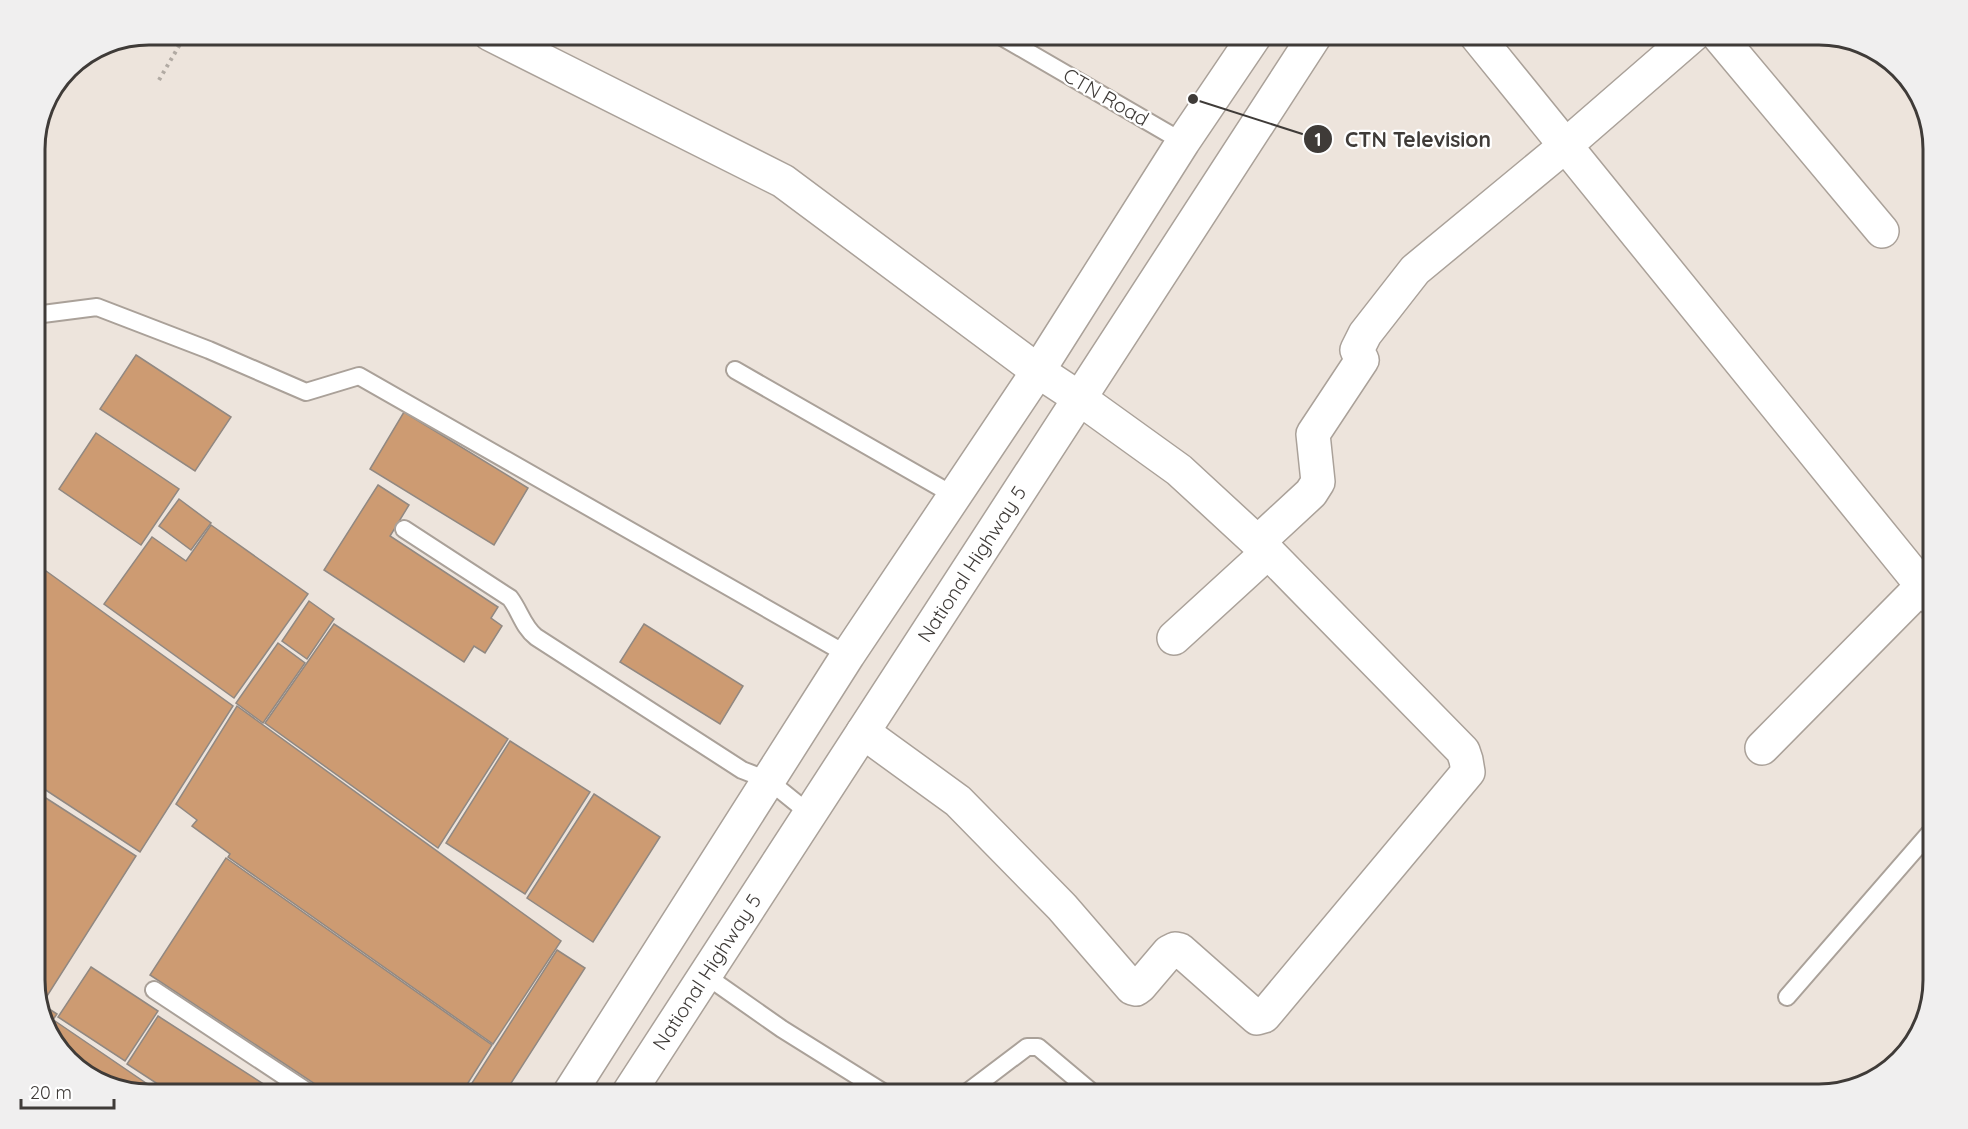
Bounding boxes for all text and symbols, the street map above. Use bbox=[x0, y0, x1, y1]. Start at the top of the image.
street label: CTN Road bbox=[1059, 62, 1154, 131]
callout: CTN Television bbox=[1303, 120, 1503, 159]
text: CTN Television bbox=[1345, 126, 1491, 152]
text: 1 bbox=[1314, 128, 1322, 151]
street label: National Highway 5 bbox=[912, 481, 1031, 646]
street label: National Highway 5 bbox=[647, 889, 766, 1054]
scale bar bbox=[21, 1072, 114, 1110]
text: 20 m bbox=[30, 1081, 72, 1104]

